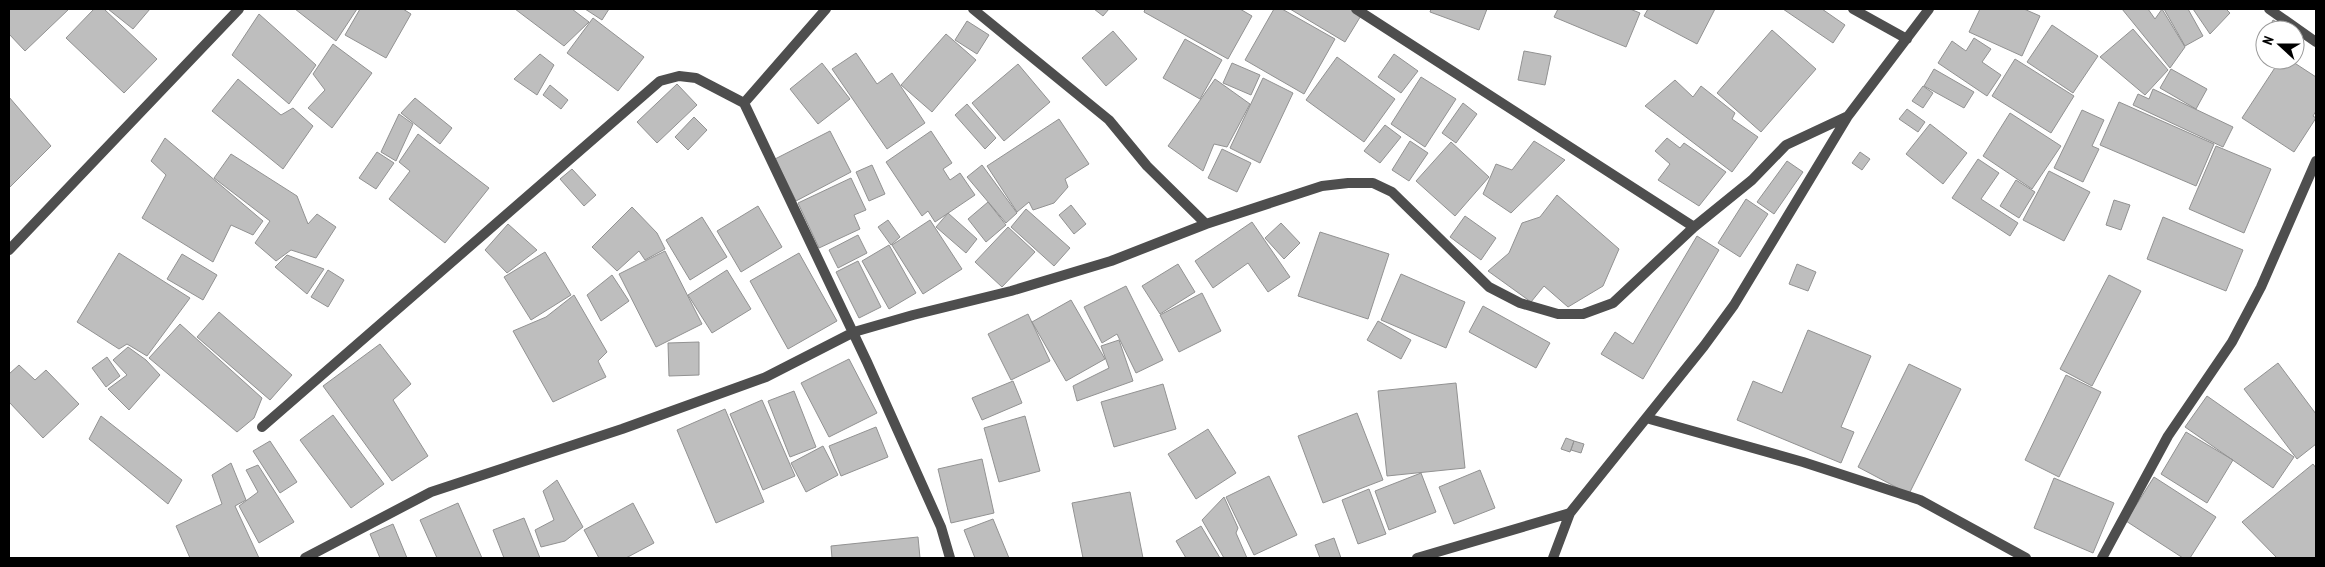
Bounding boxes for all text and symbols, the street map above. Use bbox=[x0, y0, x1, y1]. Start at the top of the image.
north arrow bbox=[2255, 20, 2305, 70]
text: N bbox=[2258, 34, 2278, 47]

